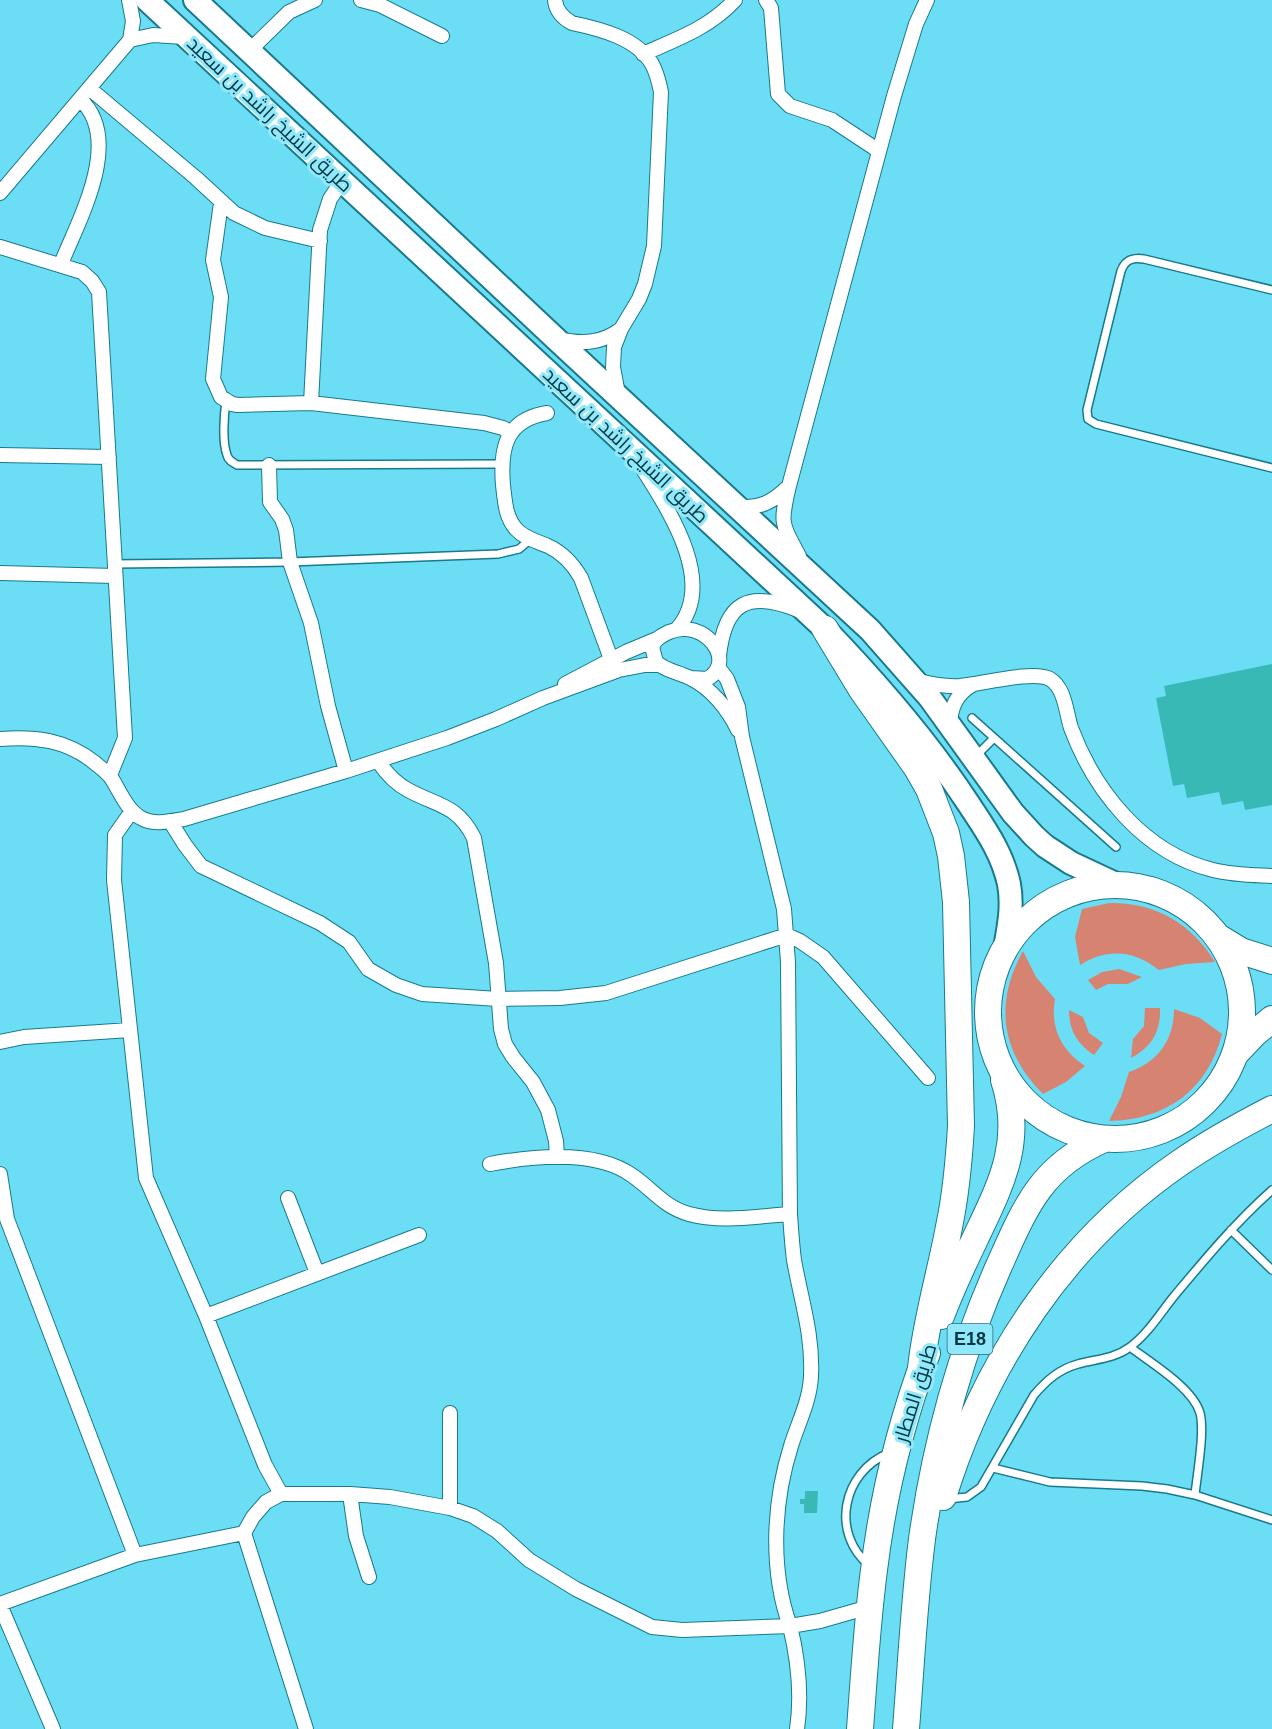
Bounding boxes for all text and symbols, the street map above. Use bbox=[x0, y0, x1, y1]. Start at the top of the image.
street label: طريق الشيخ راشد بن سعيد bbox=[181, 32, 357, 198]
street label: طريق الشيخ راشد بن سعيد bbox=[537, 363, 713, 529]
road number: E18 bbox=[948, 1324, 992, 1354]
street label: طريق المطار bbox=[889, 1341, 942, 1446]

